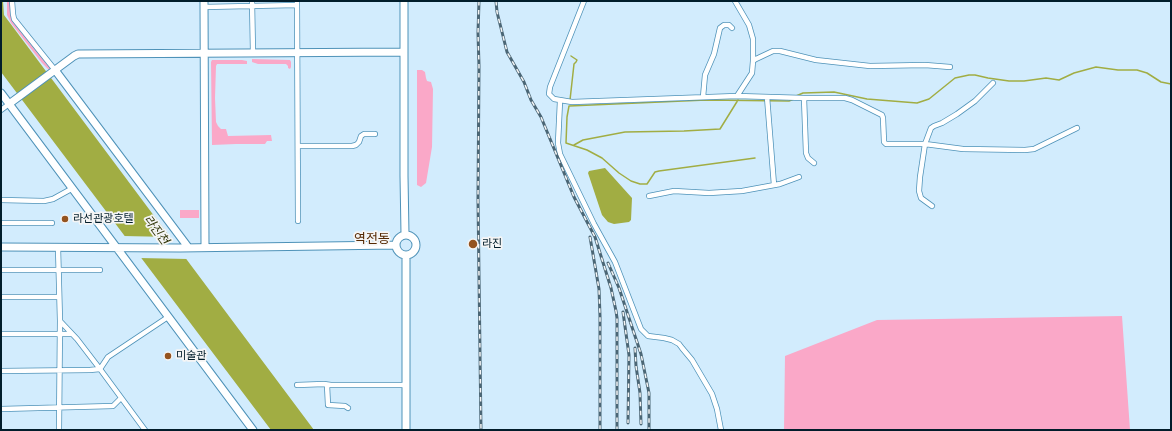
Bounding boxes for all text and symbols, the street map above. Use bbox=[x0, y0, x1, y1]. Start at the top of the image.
place label: 라선관광호텔 bbox=[73, 212, 134, 226]
water label: 라진천 bbox=[140, 212, 172, 248]
marker: 라선관광호텔 bbox=[60, 214, 70, 224]
district label: 역전동 bbox=[354, 231, 390, 247]
place label: 라진 bbox=[482, 237, 502, 251]
marker: 라진 bbox=[467, 238, 479, 250]
place label: 미술관 bbox=[176, 349, 206, 363]
marker: 미술관 bbox=[163, 351, 173, 361]

